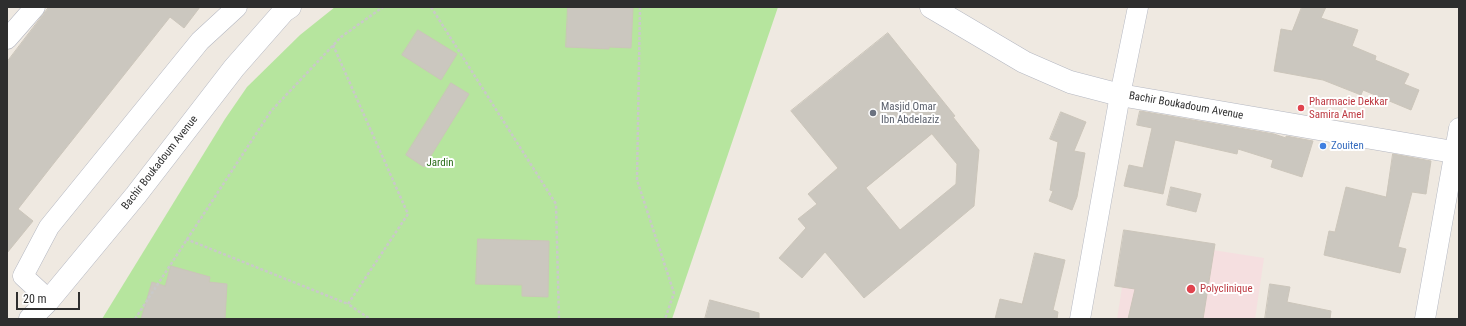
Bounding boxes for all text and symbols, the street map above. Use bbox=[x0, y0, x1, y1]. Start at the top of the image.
street label: Bachir Boukadoum Avenue bbox=[1128, 89, 1244, 123]
place label: Pharmacie Dekkar Samira Amel bbox=[1309, 95, 1388, 121]
place label: Masjid Omar Ibn Abdelaziz bbox=[881, 100, 939, 126]
marker: Pharmacie Dekkar Samira Amel bbox=[1296, 103, 1306, 113]
marker: Masjid Omar Ibn Abdelaziz bbox=[868, 108, 878, 118]
street label: Bachir Boukadoum Avenue bbox=[119, 113, 201, 213]
place label: Zouiten bbox=[1331, 139, 1364, 153]
marker: Zouiten bbox=[1318, 141, 1328, 151]
park label: Jardin bbox=[426, 156, 454, 170]
place label: Polyclinique bbox=[1200, 282, 1253, 296]
marker: Polyclinique bbox=[1185, 283, 1197, 295]
scale bar bbox=[18, 284, 82, 310]
text: 20 m bbox=[23, 292, 47, 306]

